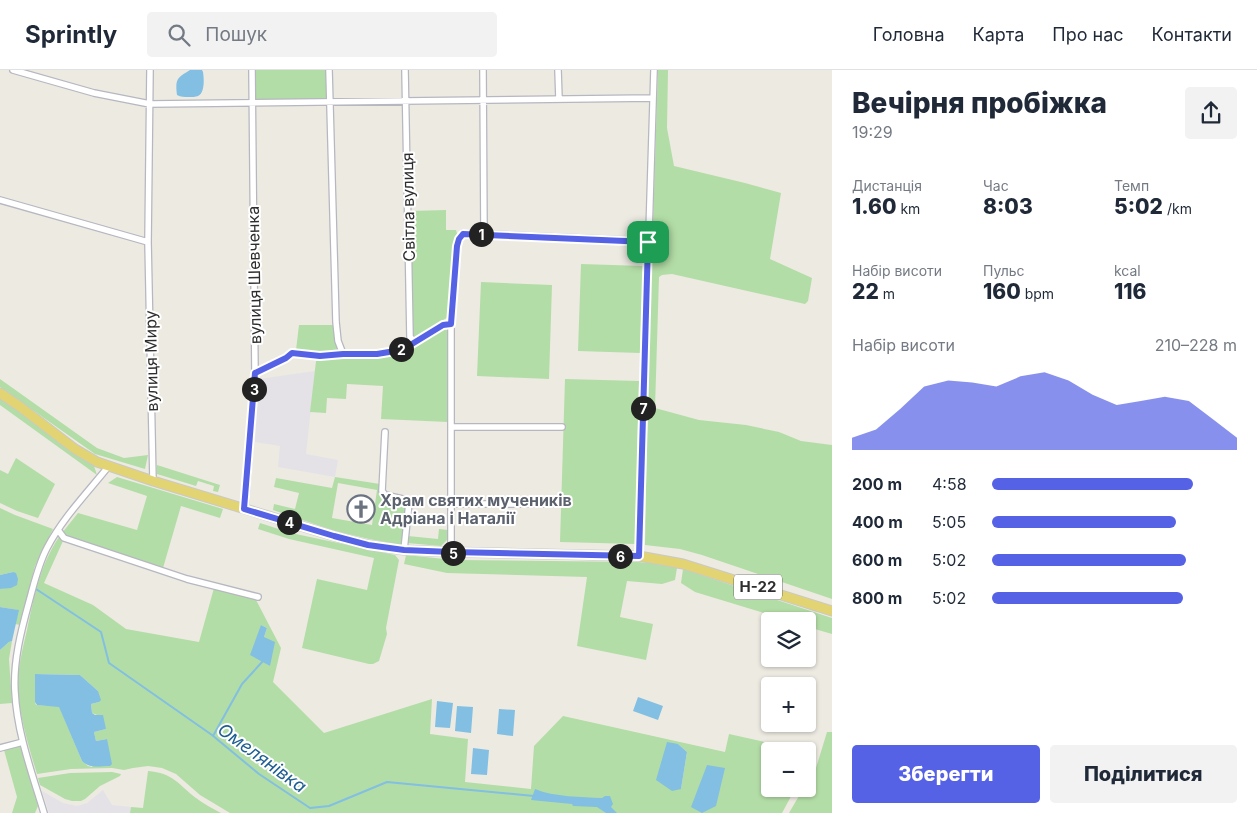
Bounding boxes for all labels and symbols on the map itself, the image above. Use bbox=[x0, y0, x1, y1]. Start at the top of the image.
street label: Світла вулиця bbox=[397, 152, 419, 262]
street label: вулиця Шевченка bbox=[243, 206, 265, 344]
pin bbox=[627, 221, 669, 263]
pin: 1 bbox=[468, 222, 494, 246]
street label: вулиця Миру bbox=[140, 310, 162, 412]
pin: 2 bbox=[388, 336, 414, 362]
pin: 3 bbox=[242, 376, 266, 402]
pin: 7 bbox=[630, 396, 656, 420]
place label: Храм святих мучеників Адріана і Наталії bbox=[380, 490, 572, 528]
church icon: Храм святих мучеників Адріана і Наталії bbox=[346, 494, 376, 524]
pin: 4 bbox=[276, 510, 302, 534]
pin: 5 bbox=[440, 540, 466, 566]
pin: 6 bbox=[608, 544, 632, 568]
road number: Н-22 bbox=[734, 574, 782, 600]
water label: Омелянівка bbox=[214, 718, 311, 797]

